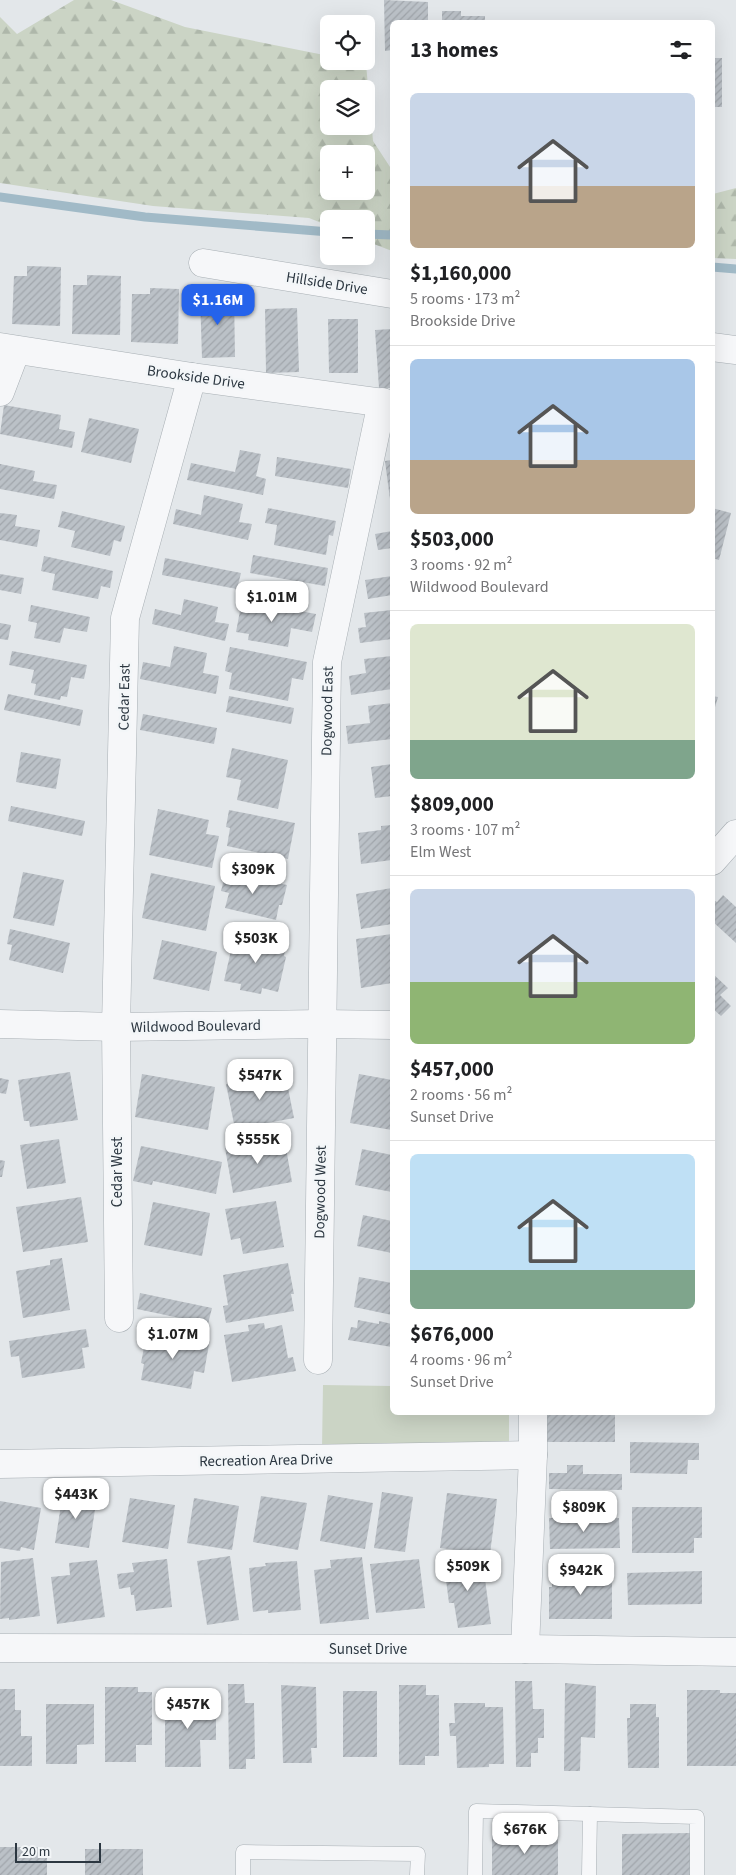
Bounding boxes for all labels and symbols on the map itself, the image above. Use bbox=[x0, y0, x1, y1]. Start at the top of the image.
street label: Hillside Drive bbox=[285, 267, 369, 300]
pin: $1.16M bbox=[177, 284, 259, 326]
street label: Brookside Drive bbox=[146, 360, 246, 395]
pin: $1.01M bbox=[231, 580, 313, 623]
street label: Cedar East bbox=[113, 664, 136, 730]
street label: Dogwood East bbox=[316, 666, 339, 756]
pin: $309K bbox=[218, 852, 288, 895]
pin: $503K bbox=[221, 922, 291, 964]
street label: Wildwood Boulevard bbox=[131, 1015, 261, 1038]
pin: $547K bbox=[225, 1058, 295, 1101]
pin: $555K bbox=[223, 1122, 293, 1165]
street label: Cedar West bbox=[107, 1137, 128, 1207]
street label: Dogwood West bbox=[309, 1145, 332, 1239]
pin: $1.07M bbox=[132, 1318, 214, 1360]
street label: Recreation Area Drive bbox=[199, 1449, 333, 1472]
pin: $443K bbox=[41, 1478, 111, 1520]
pin: $809K bbox=[549, 1490, 619, 1533]
pin: $509K bbox=[433, 1550, 503, 1592]
pin: $942K bbox=[546, 1554, 616, 1596]
street label: Sunset Drive bbox=[329, 1639, 407, 1660]
pin: $457K bbox=[153, 1688, 223, 1730]
pin: $676K bbox=[490, 1812, 560, 1855]
scale bar bbox=[15, 1840, 101, 1863]

